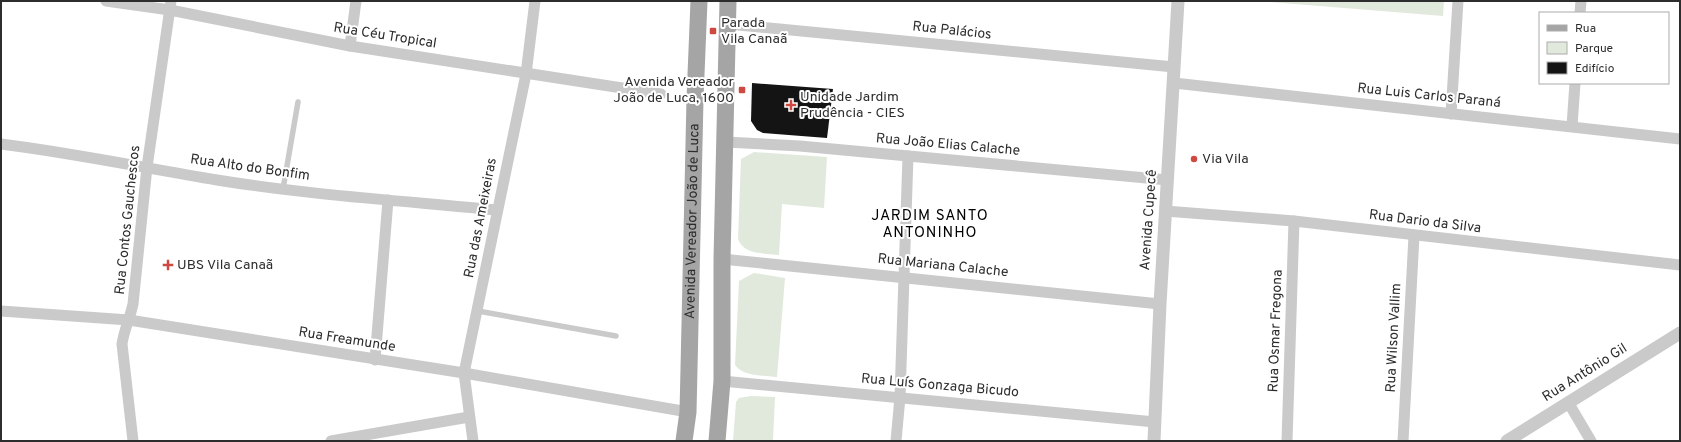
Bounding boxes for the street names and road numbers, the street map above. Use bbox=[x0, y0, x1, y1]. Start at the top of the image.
street label: Rua Palácios bbox=[912, 18, 992, 44]
street label: Rua Céu Tropical bbox=[332, 19, 438, 53]
street label: Rua Luis Carlos Paraná bbox=[1356, 80, 1502, 112]
street label: Avenida Vereador João de Luca bbox=[682, 123, 703, 319]
street label: Rua João Elias Calache bbox=[875, 130, 1021, 160]
street label: Rua Contos Gauchescos bbox=[112, 145, 144, 295]
street label: Rua Alto do Bonfim bbox=[189, 151, 311, 185]
street label: Rua das Ameixeiras bbox=[461, 157, 501, 279]
street label: Avenida Cupecê bbox=[1137, 169, 1161, 271]
street label: Rua Dario da Silva bbox=[1368, 207, 1482, 237]
street label: Rua Mariana Calache bbox=[877, 251, 1009, 281]
street label: Rua Osmar Fregona bbox=[1265, 269, 1287, 393]
street label: Rua Wilson Vallim bbox=[1383, 283, 1405, 393]
street label: Rua Freamunde bbox=[297, 324, 397, 356]
street label: Rua Antônio Gil bbox=[1539, 340, 1631, 406]
street label: Rua Luís Gonzaga Bicudo bbox=[860, 371, 1020, 401]

